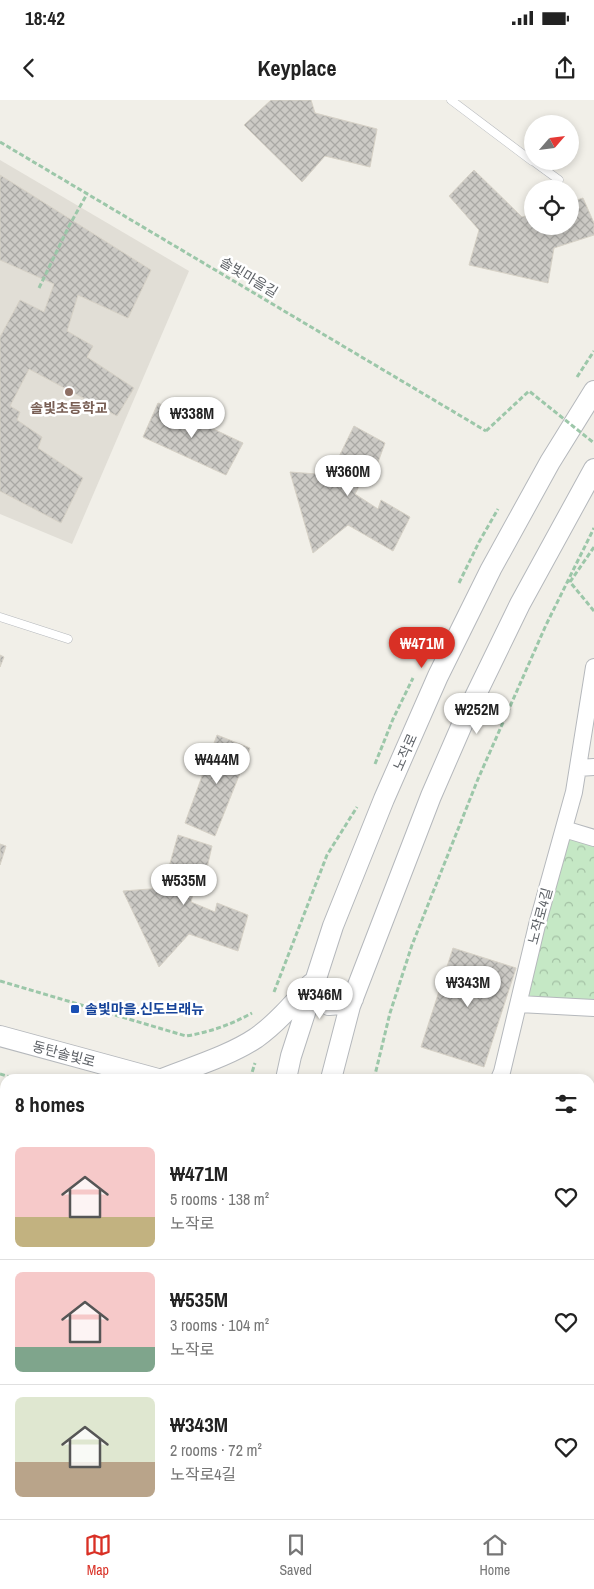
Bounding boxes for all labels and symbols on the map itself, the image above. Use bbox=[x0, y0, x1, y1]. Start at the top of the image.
north arrow bbox=[524, 115, 579, 170]
street label: 솔빛마을길 bbox=[217, 253, 281, 301]
marker: 솔빛초등학교 bbox=[63, 386, 75, 398]
pin: ₩338M bbox=[157, 396, 227, 439]
place label: 솔빛초등학교 bbox=[30, 399, 108, 417]
pin: ₩360M bbox=[313, 454, 383, 497]
pin: ₩471M bbox=[387, 626, 457, 669]
pin: ₩252M bbox=[442, 692, 512, 735]
street label: 노작로 bbox=[389, 731, 421, 773]
pin: ₩444M bbox=[182, 742, 252, 785]
pin: ₩535M bbox=[149, 864, 219, 906]
street label: 노작로4길 bbox=[524, 886, 556, 946]
pin: ₩343M bbox=[433, 966, 503, 1008]
pin: ₩346M bbox=[285, 978, 355, 1020]
place label: 솔빛마을.신도브래뉴 bbox=[85, 1000, 204, 1018]
marker: 솔빛마을.신도브래뉴 bbox=[69, 1003, 81, 1015]
street label: 동탄솔빛로 bbox=[31, 1037, 98, 1071]

